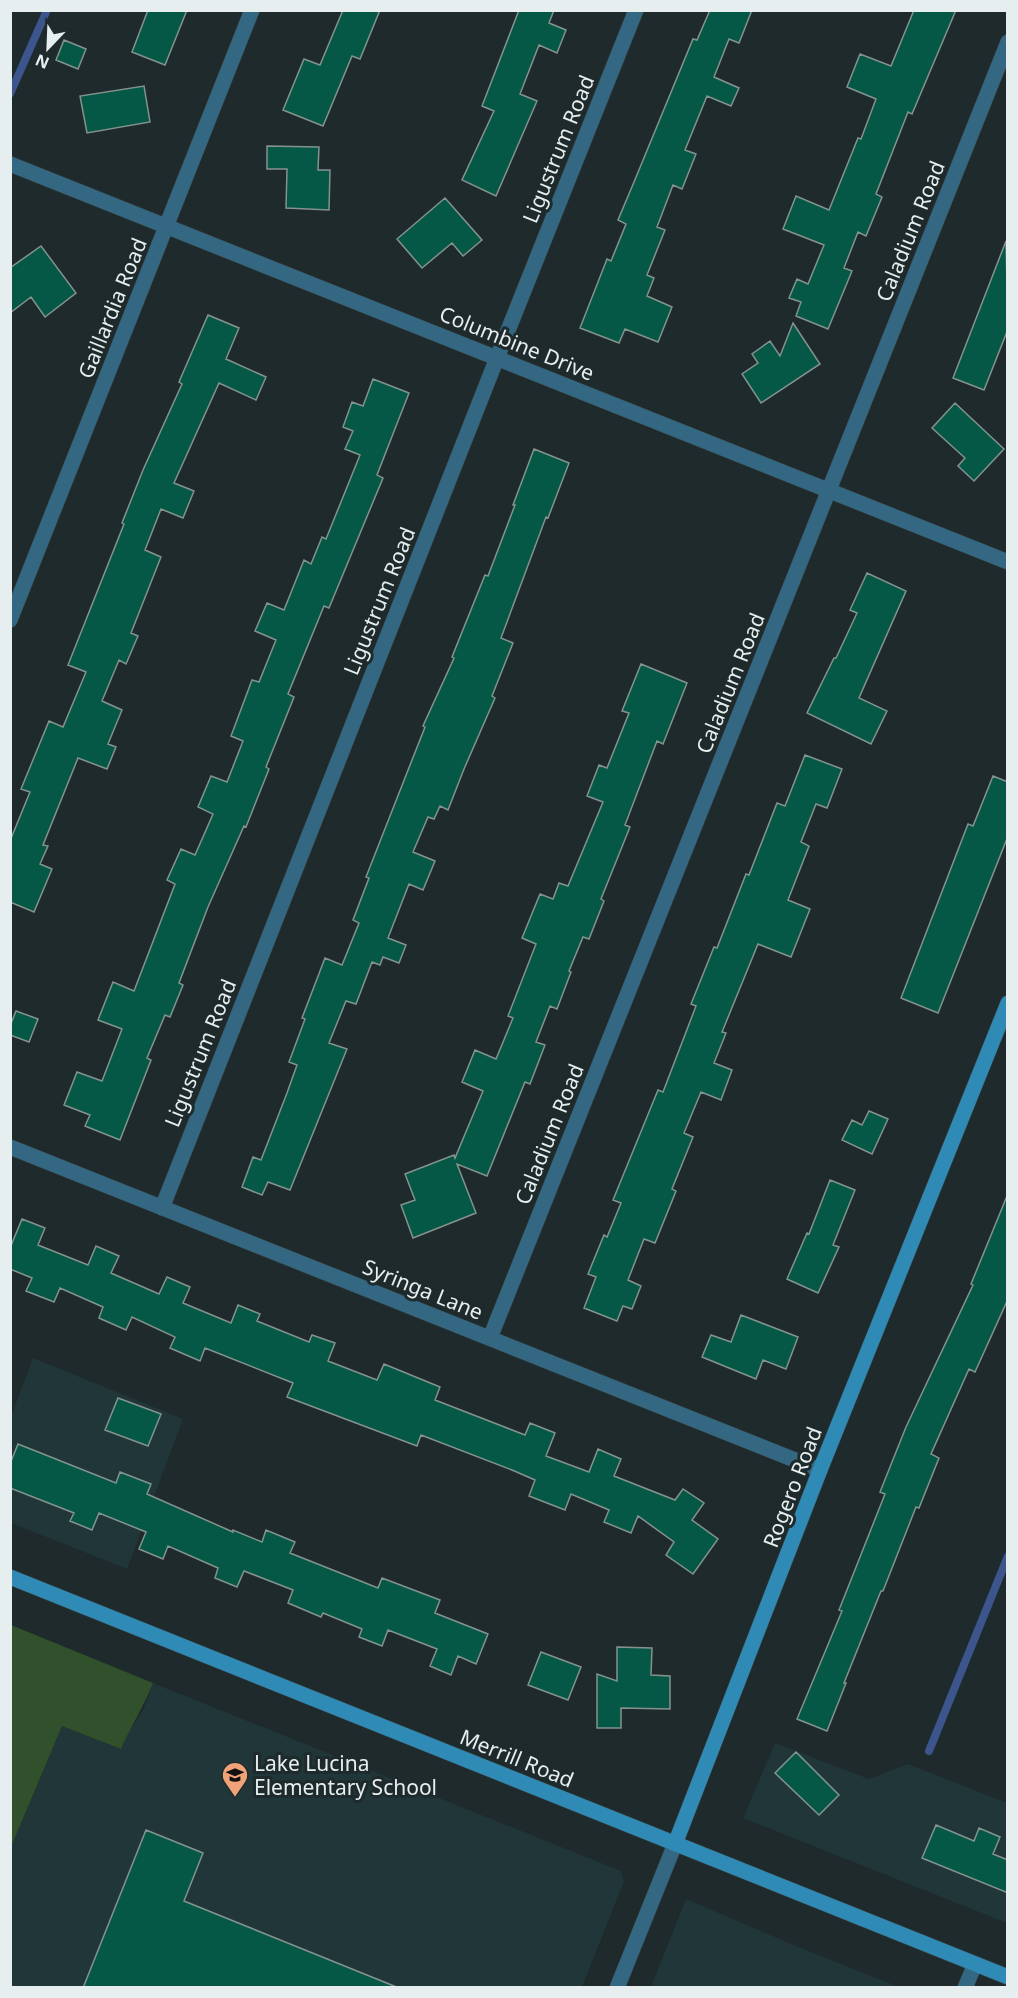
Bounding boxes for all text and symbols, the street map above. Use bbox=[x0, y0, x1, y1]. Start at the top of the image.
north arrow bbox=[18, 18, 78, 78]
text: N bbox=[32, 49, 52, 74]
street label: Ligustrum Road bbox=[516, 71, 600, 227]
street label: Caladium Road bbox=[869, 157, 951, 305]
street label: Gaillardia Road bbox=[71, 233, 153, 383]
street label: Columbine Drive bbox=[435, 299, 599, 387]
street label: Ligustrum Road bbox=[337, 523, 421, 679]
street label: Caladium Road bbox=[689, 609, 771, 757]
street label: Ligustrum Road bbox=[158, 975, 242, 1131]
street label: Caladium Road bbox=[508, 1060, 590, 1208]
street label: Syringa Lane bbox=[359, 1252, 487, 1326]
street label: Rogero Road bbox=[756, 1423, 828, 1551]
street label: Merrill Road bbox=[456, 1722, 578, 1794]
place label: Lake Lucina Elementary School bbox=[254, 1749, 437, 1801]
school or university icon: Lake Lucina Elementary School bbox=[220, 1760, 250, 1798]

